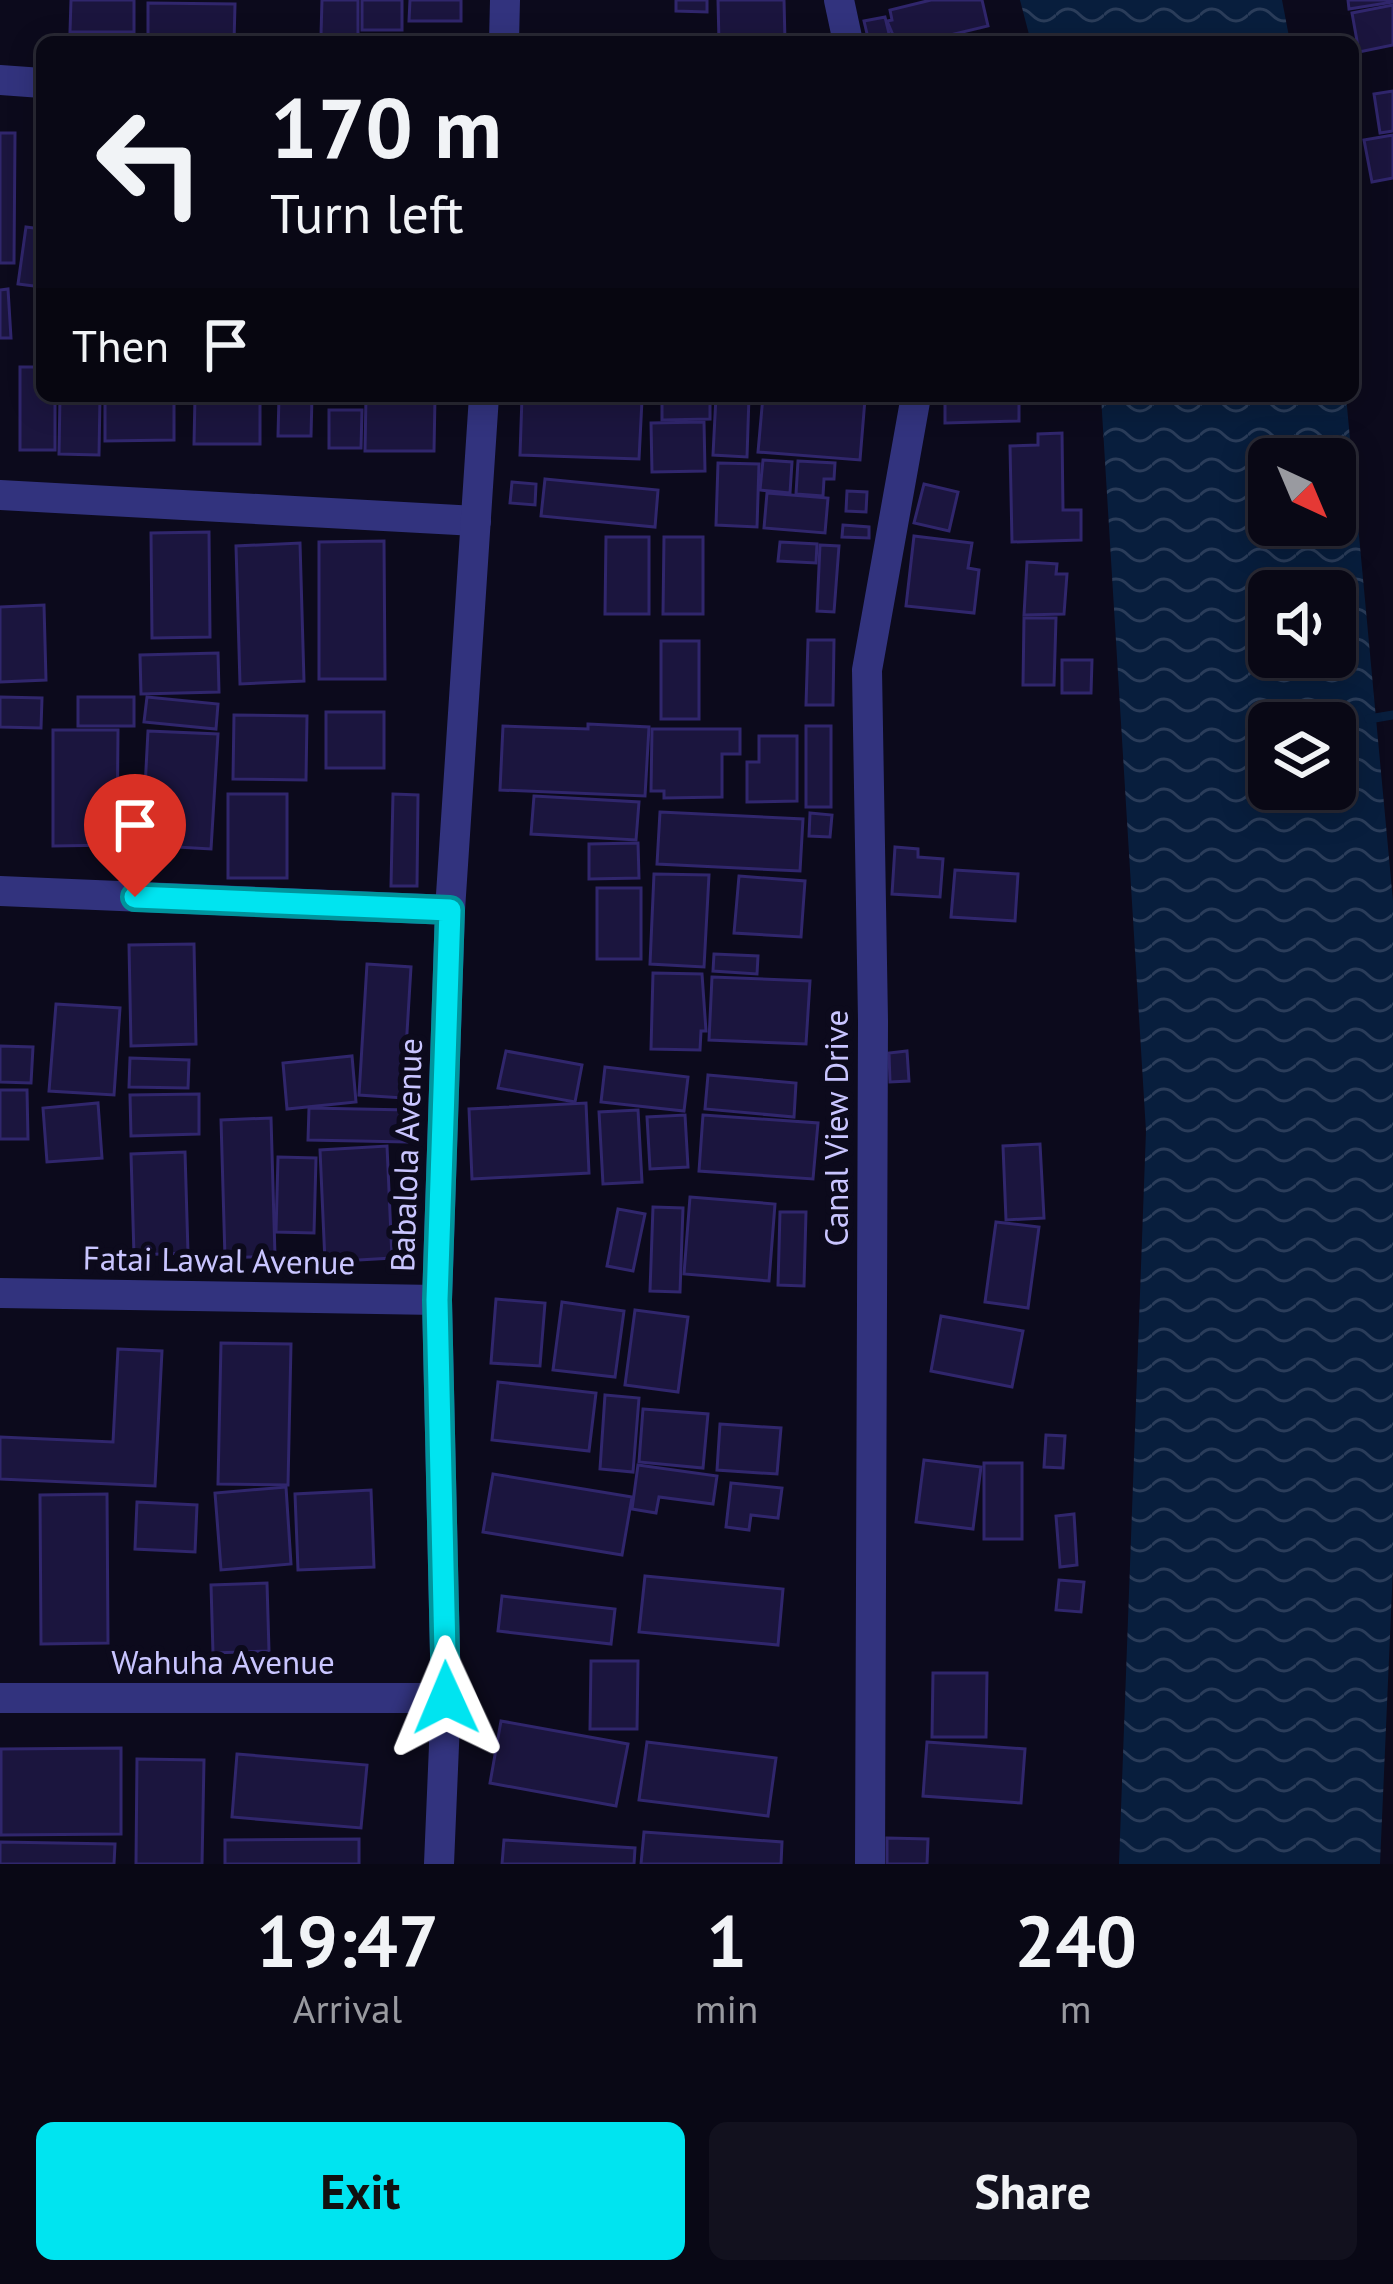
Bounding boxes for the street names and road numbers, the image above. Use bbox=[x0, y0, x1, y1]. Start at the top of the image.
street label: Canal View Drive bbox=[814, 1010, 857, 1246]
street label: Babalola Avenue bbox=[380, 1037, 431, 1273]
street label: Fatai Lawal Avenue bbox=[82, 1236, 356, 1283]
street label: Wahuha Avenue bbox=[111, 1640, 335, 1683]

